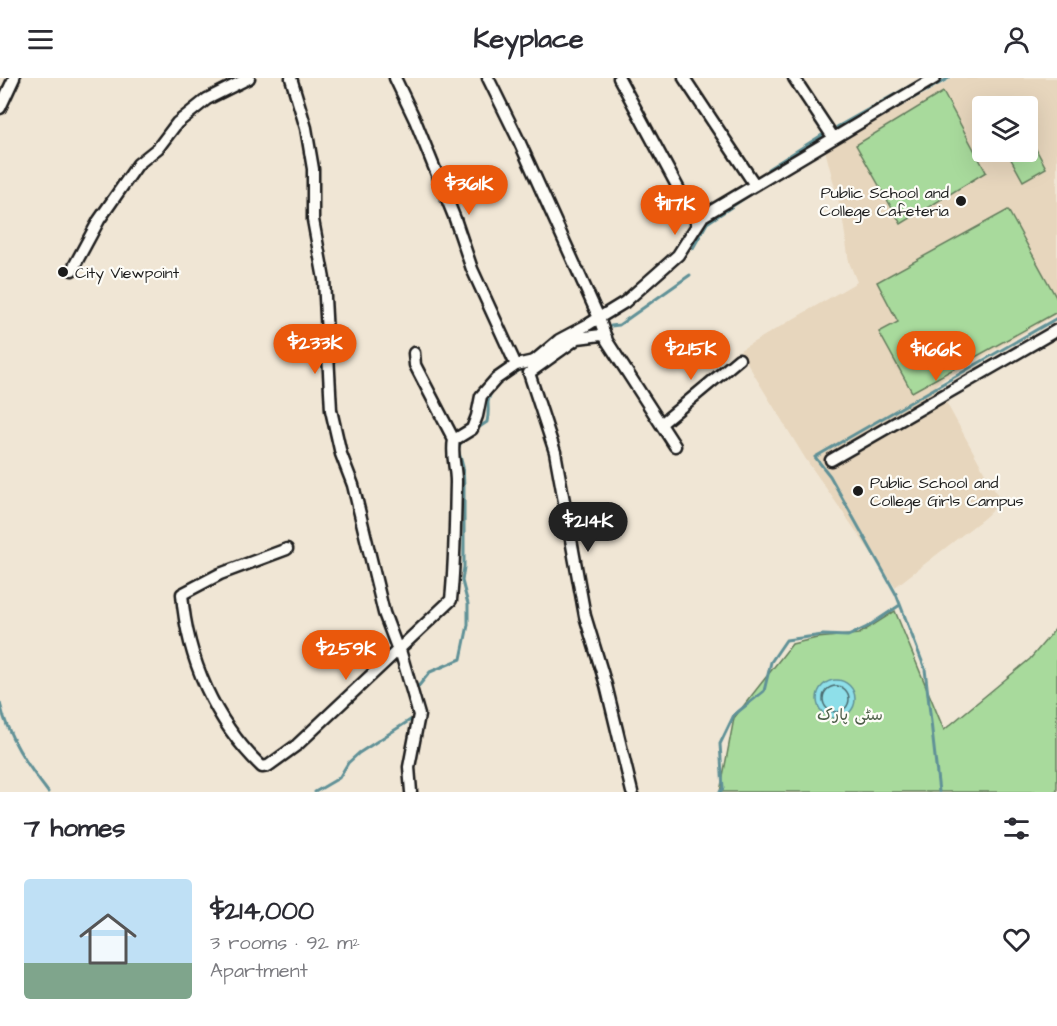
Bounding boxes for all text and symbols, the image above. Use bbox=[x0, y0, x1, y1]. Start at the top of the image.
text: Keyplace bbox=[473, 20, 584, 58]
icon: menu bbox=[24, 23, 57, 56]
icon: person bbox=[1000, 23, 1033, 56]
map controls bbox=[972, 96, 1038, 162]
button: layers bbox=[972, 96, 1038, 162]
pin: $361K bbox=[427, 165, 511, 216]
text: $361K bbox=[445, 170, 493, 198]
place label: Public School and College Cafeteria bbox=[820, 182, 949, 223]
pin: $117K bbox=[633, 185, 717, 236]
text: $117K bbox=[655, 190, 695, 218]
marker: Public School and College Cafeteria bbox=[954, 194, 968, 208]
place label: City Viewpoint bbox=[75, 262, 180, 285]
marker: City Viewpoint bbox=[56, 265, 70, 279]
pin: $233K bbox=[273, 324, 357, 375]
text: $233K bbox=[287, 329, 343, 357]
pin: $215K bbox=[649, 330, 733, 381]
pin: $166K bbox=[894, 331, 978, 382]
text: $215K bbox=[665, 335, 717, 363]
text: $166K bbox=[911, 336, 961, 364]
place label: Public School and College Girls Campus bbox=[870, 472, 1024, 513]
marker: Public School and College Girls Campus bbox=[851, 484, 865, 498]
pin: $214K bbox=[546, 502, 630, 553]
text: $214K bbox=[563, 507, 613, 535]
pin: $259K bbox=[304, 630, 388, 681]
text: $259K bbox=[316, 635, 376, 663]
park label: سٹی پارک bbox=[817, 704, 883, 726]
text: 7 homes bbox=[24, 810, 125, 846]
icon: filters bbox=[1000, 812, 1033, 845]
text: $214,000 bbox=[210, 893, 314, 929]
icon: home bbox=[72, 903, 144, 975]
icon: heart bbox=[1000, 923, 1033, 956]
text: 3 rooms · 92 m² bbox=[210, 929, 360, 957]
text: Apartment bbox=[210, 957, 308, 985]

